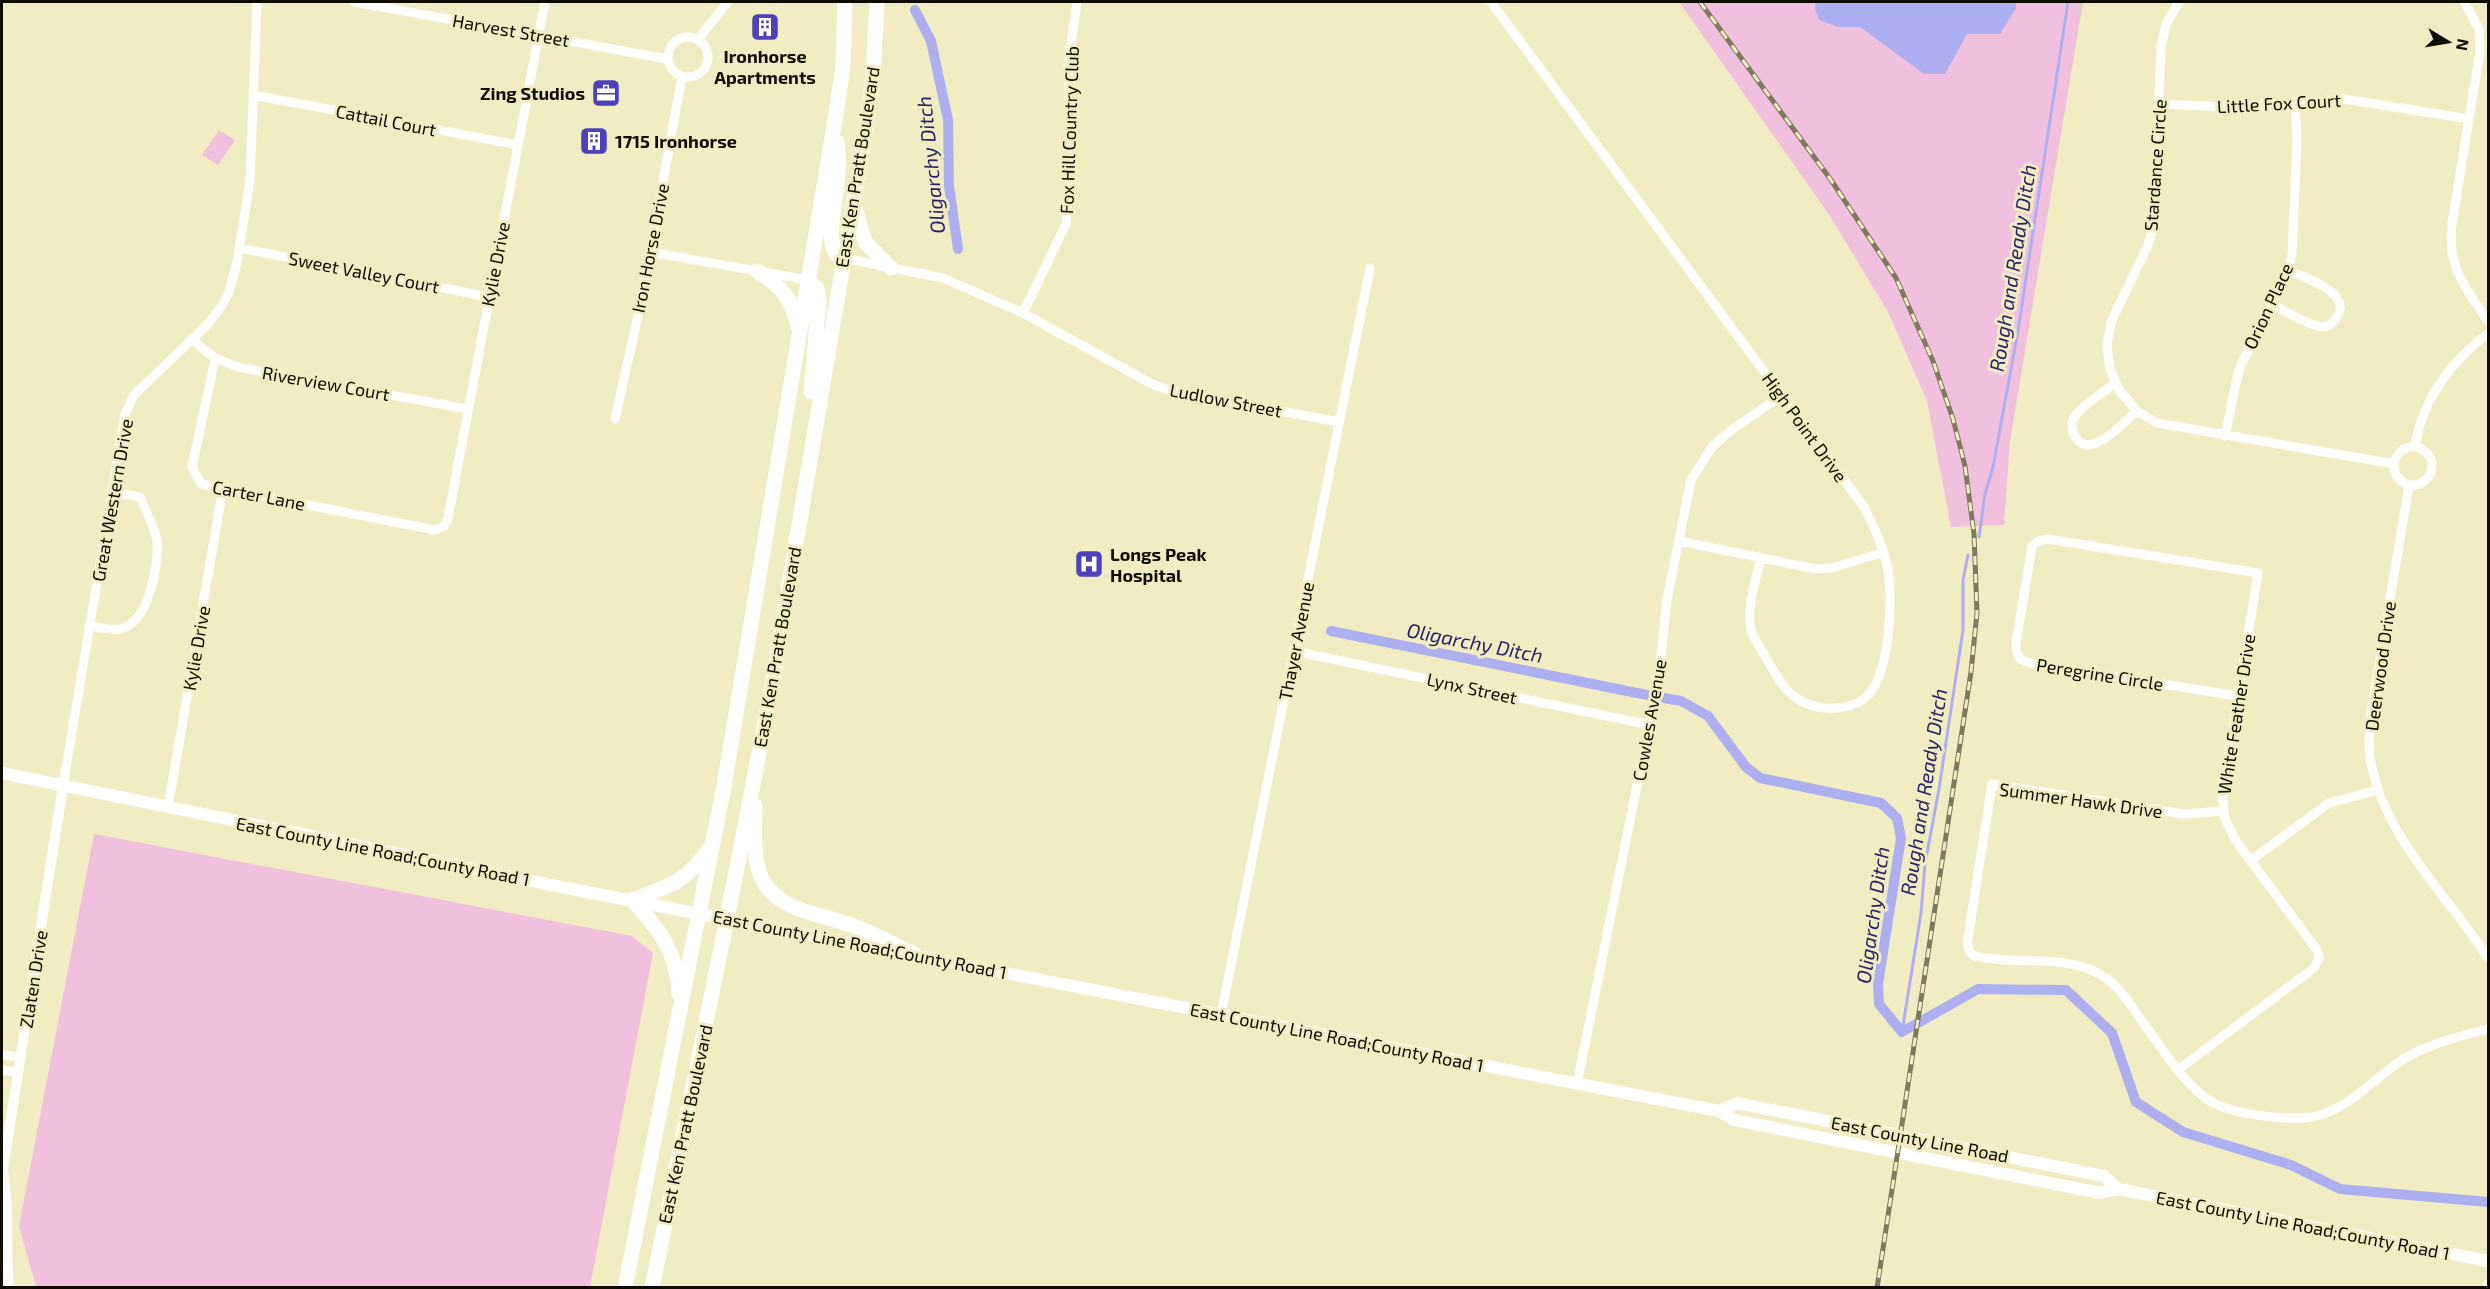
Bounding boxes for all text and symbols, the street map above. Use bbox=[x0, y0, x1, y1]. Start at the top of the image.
street label: Harvest Street bbox=[451, 9, 571, 51]
building icon: Ironhorse Apartments bbox=[749, 11, 781, 43]
north arrow bbox=[2418, 12, 2478, 72]
text: N bbox=[2453, 37, 2474, 52]
place label: Ironhorse Apartments bbox=[714, 45, 816, 88]
street label: Fox Hill Country Club bbox=[1055, 46, 1083, 214]
street label: East Ken Pratt Boulevard bbox=[830, 65, 884, 269]
office icon: Zing Studios bbox=[590, 77, 622, 109]
place label: Zing Studios bbox=[480, 82, 585, 104]
street label: Little Fox Court bbox=[2216, 89, 2342, 117]
water label: Oligarchy Ditch bbox=[911, 95, 950, 235]
street label: Stardance Circle bbox=[2139, 98, 2171, 232]
street label: Cattail Court bbox=[334, 99, 438, 141]
building icon: 1715 Ironhorse bbox=[578, 125, 610, 157]
place label: 1715 Ironhorse bbox=[615, 130, 737, 152]
water label: Rough and Ready Ditch bbox=[1984, 163, 2041, 373]
street label: Iron Horse Drive bbox=[627, 181, 673, 315]
street label: Kylie Drive bbox=[476, 220, 514, 308]
street label: Sweet Valley Court bbox=[287, 247, 441, 297]
street label: Orion Place bbox=[2238, 259, 2298, 353]
street label: Riverview Court bbox=[261, 361, 392, 405]
street label: High Point Drive bbox=[1758, 368, 1852, 486]
street label: Ludlow Street bbox=[1168, 378, 1284, 422]
street label: Great Western Drive bbox=[87, 417, 137, 583]
street label: Carter Lane bbox=[211, 475, 307, 515]
place label: Longs Peak Hospital bbox=[1110, 543, 1207, 586]
street label: East Ken Pratt Boulevard bbox=[749, 545, 805, 749]
hospital icon: Longs Peak Hospital bbox=[1073, 548, 1105, 580]
street label: Thayer Avenue bbox=[1274, 580, 1318, 702]
street label: Deerwood Drive bbox=[2360, 600, 2400, 732]
street label: Kylie Drive bbox=[178, 604, 214, 692]
water label: Oligarchy Ditch bbox=[1405, 617, 1545, 668]
street label: White Feather Drive bbox=[2212, 632, 2260, 796]
street label: Peregrine Circle bbox=[2035, 653, 2165, 695]
street label: Cowles Avenue bbox=[1627, 657, 1671, 783]
street label: Lynx Street bbox=[1425, 668, 1519, 708]
water label: Rough and Ready Ditch bbox=[1895, 687, 1952, 897]
street label: Summer Hawk Drive bbox=[1998, 778, 2164, 822]
street label: East County Line Road;County Road 1 bbox=[234, 812, 532, 890]
water label: Oligarchy Ditch bbox=[1850, 845, 1894, 985]
street label: East County Line Road;County Road 1 bbox=[711, 905, 1009, 983]
street label: Zlaten Drive bbox=[14, 928, 52, 1030]
street label: East County Line Road;County Road 1 bbox=[1188, 998, 1486, 1076]
street label: East Ken Pratt Boulevard bbox=[653, 1022, 717, 1226]
street label: East County Line Road bbox=[1829, 1111, 2011, 1167]
street label: East County Line Road;County Road 1 bbox=[2154, 1186, 2452, 1264]

